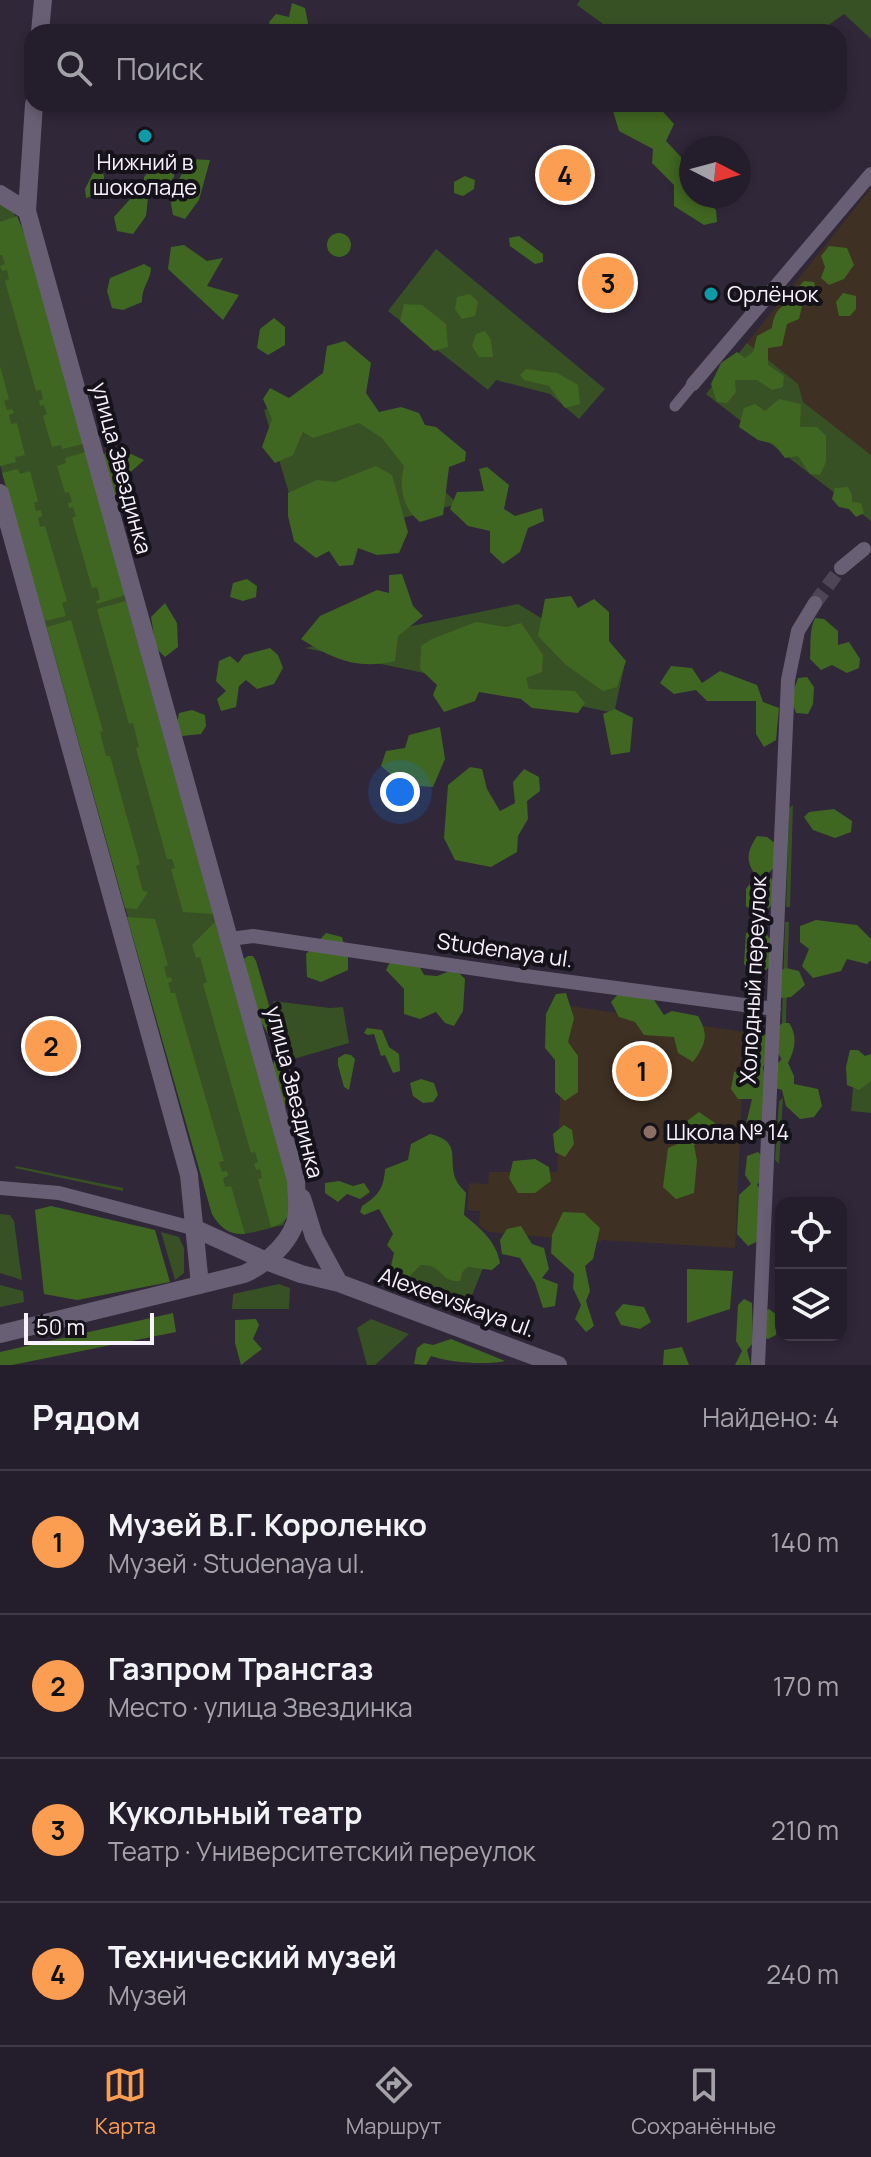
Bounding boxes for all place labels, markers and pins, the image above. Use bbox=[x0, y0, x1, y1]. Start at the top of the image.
marker: Нижний в шоколаде bbox=[136, 127, 154, 145]
pin: 4 bbox=[539, 145, 591, 205]
place label: Нижний в шоколаде bbox=[93, 147, 197, 202]
pin: 3 bbox=[582, 253, 634, 313]
place label: Орлёнок bbox=[727, 279, 819, 309]
marker: Орлёнок bbox=[702, 285, 720, 303]
pin: 2 bbox=[25, 1016, 77, 1076]
pin: 1 bbox=[616, 1041, 668, 1101]
place label: Школа № 14 bbox=[666, 1117, 789, 1147]
marker: Школа № 14 bbox=[641, 1123, 659, 1141]

